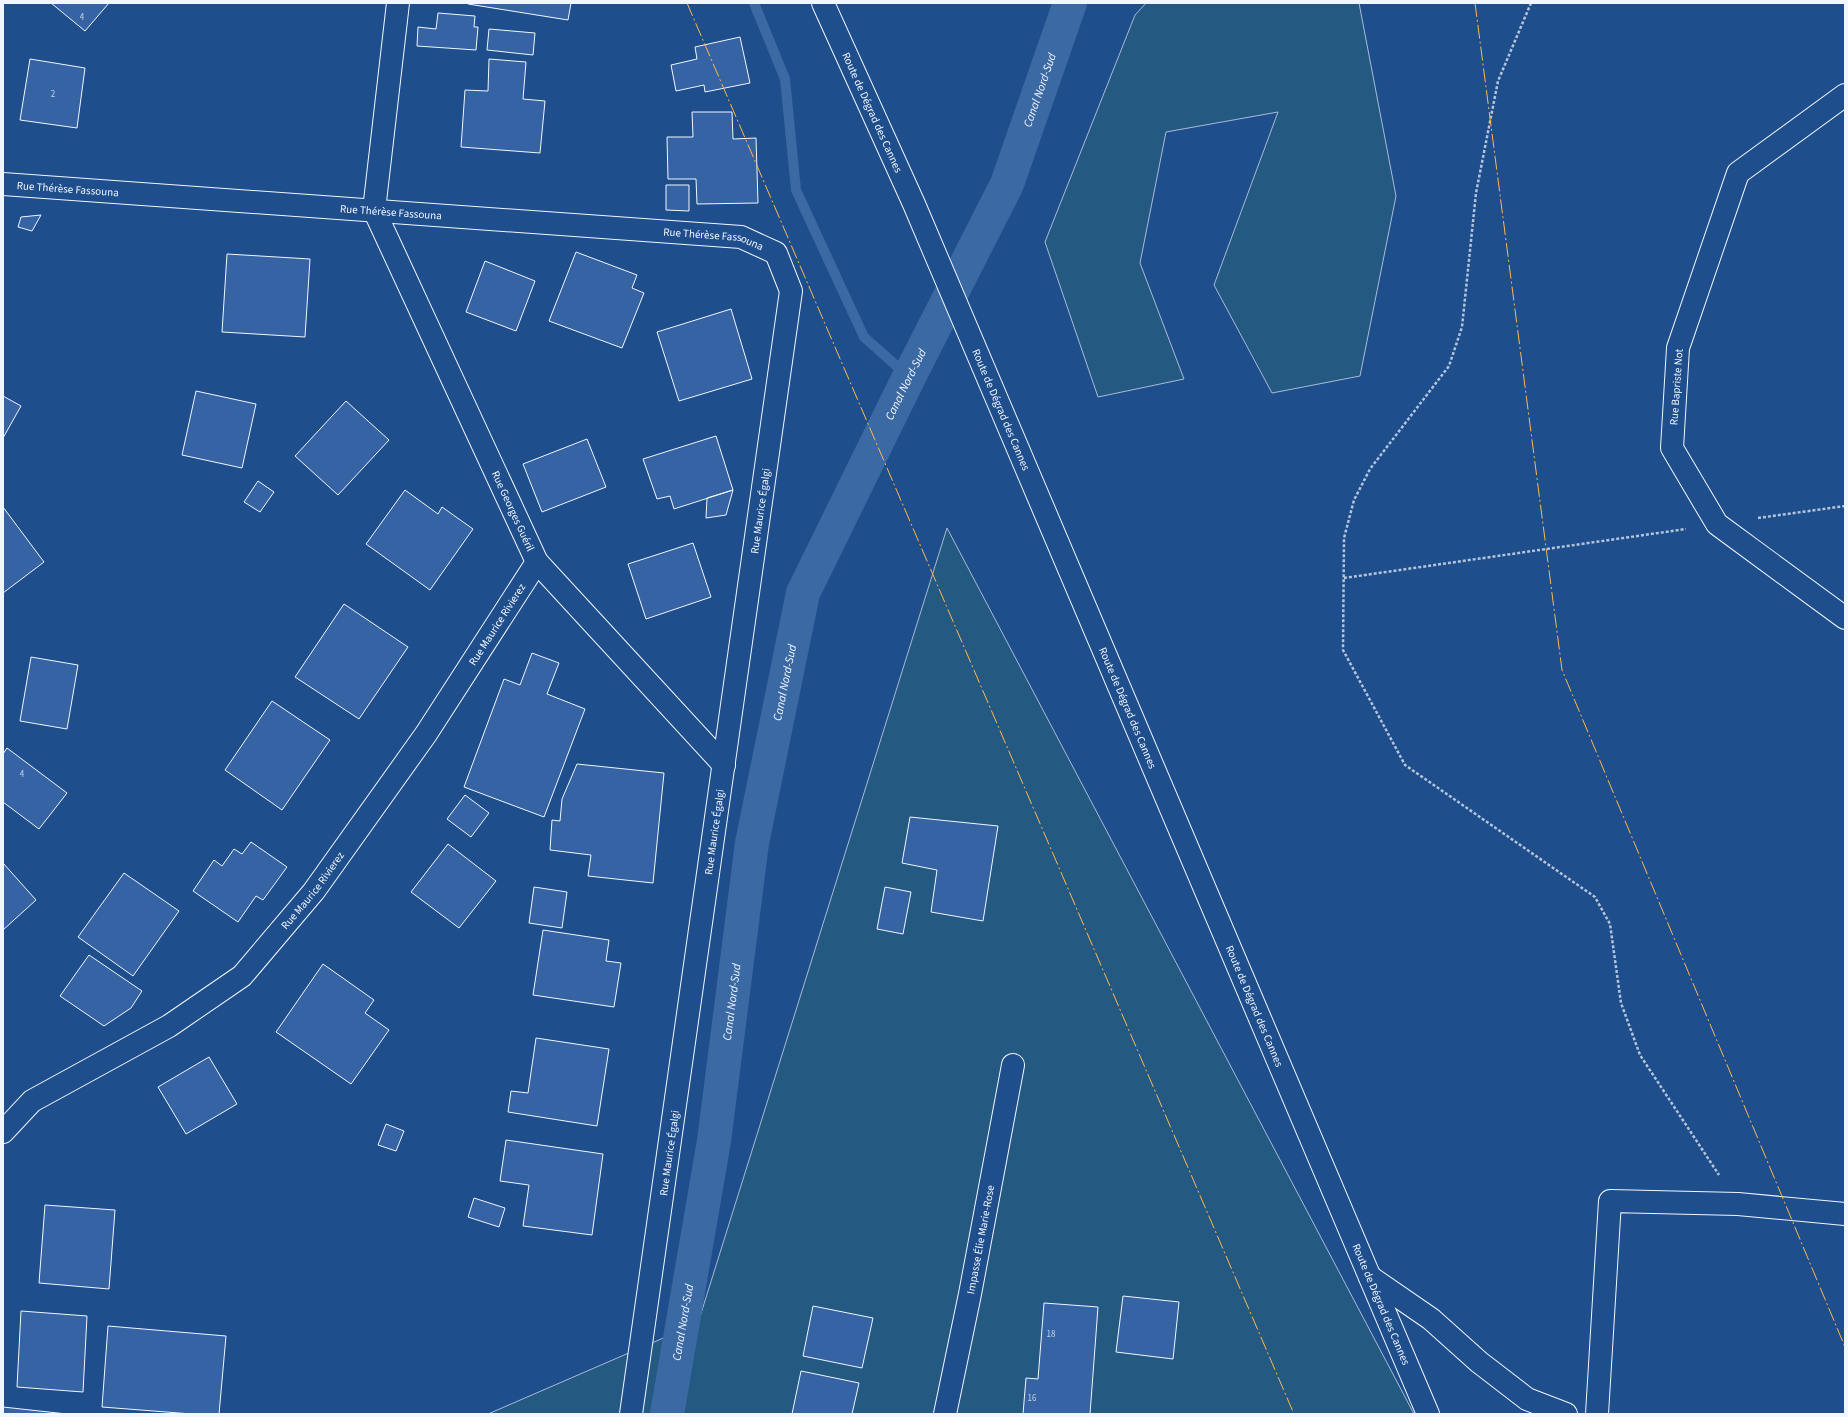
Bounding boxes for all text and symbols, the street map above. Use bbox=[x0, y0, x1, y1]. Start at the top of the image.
house number: 4 bbox=[80, 11, 85, 24]
street label: Route de Dégrad des Cannes bbox=[838, 50, 906, 175]
water label: Canal Nord-Sud bbox=[1019, 50, 1061, 130]
house number: 2 bbox=[51, 88, 56, 101]
street label: Rue Thérèse Fassouna bbox=[16, 178, 119, 200]
street label: Rue Thérèse Fassouna bbox=[339, 201, 442, 224]
street label: Rue Thérèse Fassouna bbox=[663, 224, 766, 254]
water label: Canal Nord-Sud bbox=[881, 346, 931, 423]
street label: Route de Dégrad des Cannes bbox=[968, 347, 1033, 473]
street label: Rue Bapriste Not bbox=[1666, 348, 1687, 426]
street label: Rue Maurice Égalgi bbox=[747, 467, 774, 555]
street label: Rue Georges Guéril bbox=[488, 468, 538, 554]
street label: Rue Maurice Rivierez bbox=[465, 580, 529, 668]
water label: Canal Nord-Sud bbox=[769, 643, 801, 723]
street label: Route de Dégrad des Cannes bbox=[1095, 645, 1160, 771]
house number: 4 bbox=[20, 768, 25, 781]
street label: Rue Maurice Égalgi bbox=[701, 788, 728, 876]
street label: Rue Maurice Rivierez bbox=[278, 849, 348, 933]
street label: Route de Dégrad des Cannes bbox=[1222, 943, 1287, 1070]
water label: Canal Nord-Sud bbox=[719, 962, 746, 1042]
street label: Rue Maurice Égalgi bbox=[656, 1109, 683, 1197]
street label: Impasse Élie Marie-Rose bbox=[963, 1183, 998, 1295]
street label: Route de Dégrad des Cannes bbox=[1348, 1241, 1413, 1368]
water label: Canal Nord-Sud bbox=[668, 1282, 698, 1362]
house number: 18 bbox=[1047, 1328, 1056, 1341]
house number: 16 bbox=[1028, 1392, 1037, 1405]

